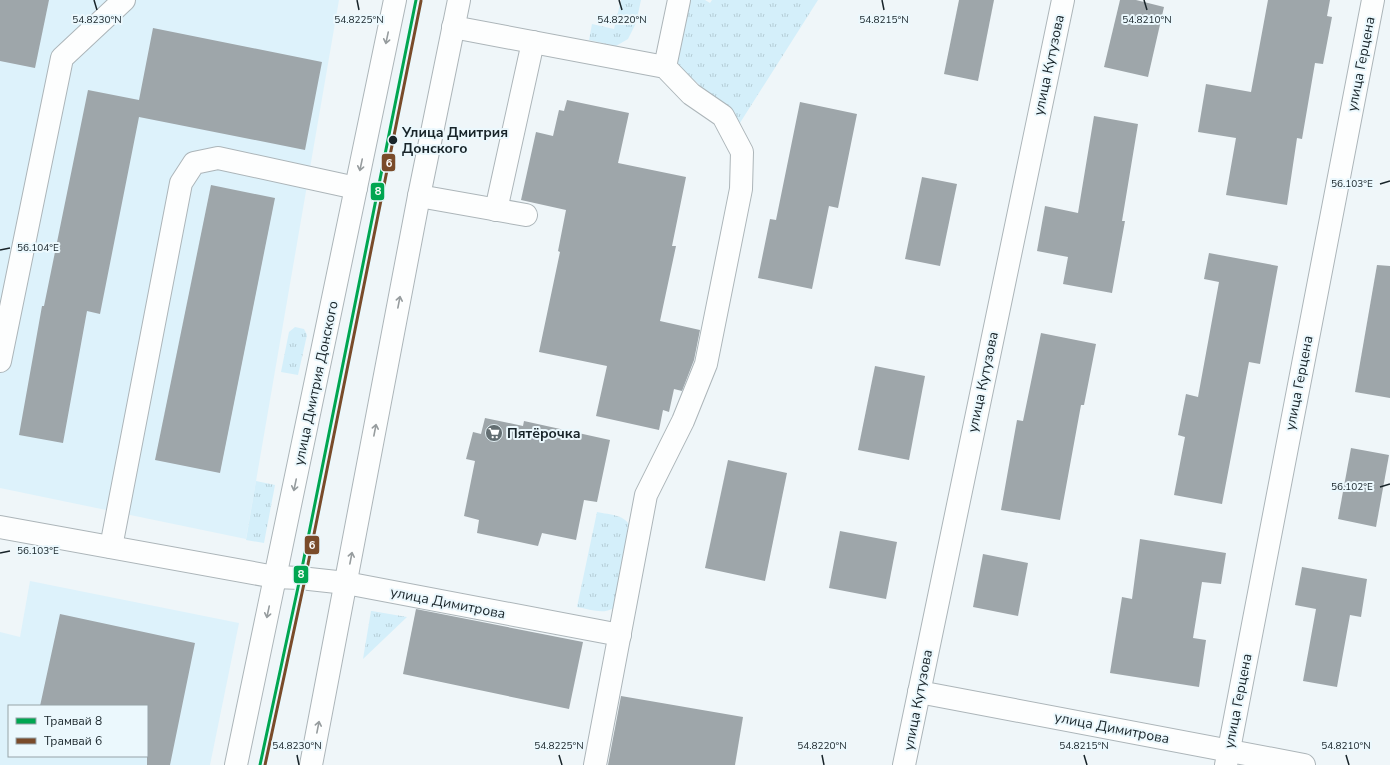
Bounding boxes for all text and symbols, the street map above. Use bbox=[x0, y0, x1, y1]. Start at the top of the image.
text: 54.8230°N bbox=[72, 13, 122, 27]
text: 54.8225°N bbox=[334, 13, 384, 27]
text: 54.8220°N bbox=[597, 13, 647, 27]
text: 54.8215°N bbox=[859, 13, 909, 27]
street label: улица Кутузова bbox=[1029, 13, 1069, 117]
text: 54.8210°N bbox=[1122, 13, 1172, 27]
street label: улица Герцена bbox=[1342, 15, 1380, 113]
one-way arrow bbox=[383, 31, 391, 44]
place label: Улица Дмитрия Донского bbox=[401, 123, 508, 158]
marker: Улица Дмитрия Донского bbox=[387, 134, 399, 146]
line badge: 6 bbox=[381, 153, 396, 172]
text: 6 bbox=[386, 156, 393, 171]
one-way arrow bbox=[356, 159, 364, 172]
text: 56.103°E bbox=[1331, 177, 1373, 191]
line badge: 8 bbox=[370, 182, 385, 201]
text: 8 bbox=[375, 184, 382, 199]
text: 56.104°E bbox=[17, 241, 59, 255]
one-way arrow bbox=[396, 296, 404, 309]
street label: улица Дмитрия Донского bbox=[289, 299, 343, 467]
street label: улица Кутузова bbox=[963, 330, 1003, 434]
street label: улица Герцена bbox=[1280, 334, 1318, 432]
supermarket icon: Пятёрочка bbox=[484, 423, 504, 443]
one-way arrow bbox=[372, 424, 380, 437]
place label: Пятёрочка bbox=[507, 424, 581, 443]
one-way arrow bbox=[290, 478, 298, 491]
text: 56.102°E bbox=[1331, 480, 1373, 494]
line badge: 6 bbox=[304, 535, 320, 555]
text: 6 bbox=[309, 538, 316, 553]
text: 56.103°E bbox=[17, 544, 59, 558]
one-way arrow bbox=[347, 552, 355, 565]
line badge: 8 bbox=[293, 565, 309, 584]
text: 8 bbox=[298, 567, 305, 582]
street label: улица Димитрова bbox=[389, 583, 507, 623]
one-way arrow bbox=[264, 605, 272, 618]
street label: улица Кутузова bbox=[899, 648, 937, 752]
street label: улица Герцена bbox=[1219, 652, 1257, 750]
legend bbox=[8, 705, 148, 757]
street label: улица Димитрова bbox=[1053, 708, 1171, 748]
text: Трамвай 8 bbox=[44, 713, 102, 729]
one-way arrow bbox=[314, 721, 322, 734]
text: Трамвай 6 bbox=[44, 733, 102, 749]
text: 54.8230°N bbox=[272, 739, 322, 753]
text: 54.8225°N bbox=[534, 739, 584, 753]
text: 54.8220°N bbox=[797, 739, 847, 753]
text: 54.8215°N bbox=[1059, 739, 1109, 753]
text: 54.8210°N bbox=[1321, 739, 1371, 753]

